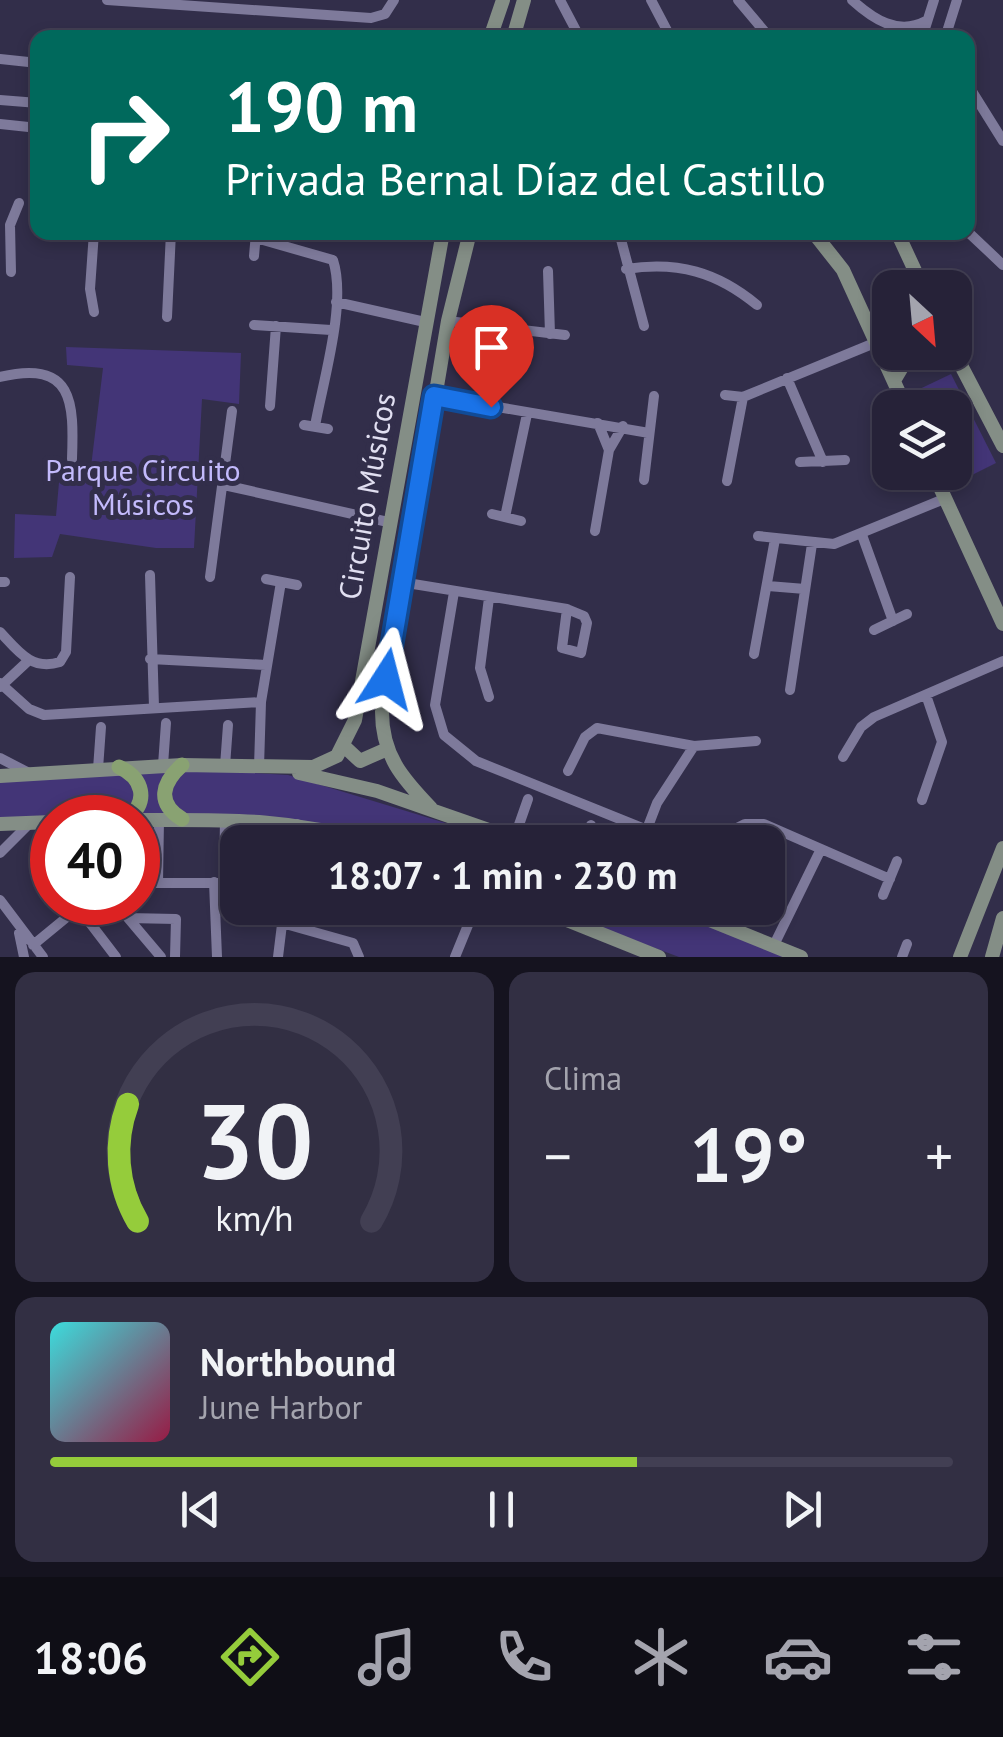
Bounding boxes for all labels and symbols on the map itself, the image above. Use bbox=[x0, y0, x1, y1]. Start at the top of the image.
north arrow bbox=[872, 270, 972, 370]
pin bbox=[449, 305, 534, 408]
street label: Circuito Músicos bbox=[329, 390, 403, 602]
park label: Parque Circuito Músicos bbox=[45, 450, 241, 523]
position arrow bbox=[334, 627, 438, 731]
speed limit sign: 40 bbox=[30, 795, 160, 925]

